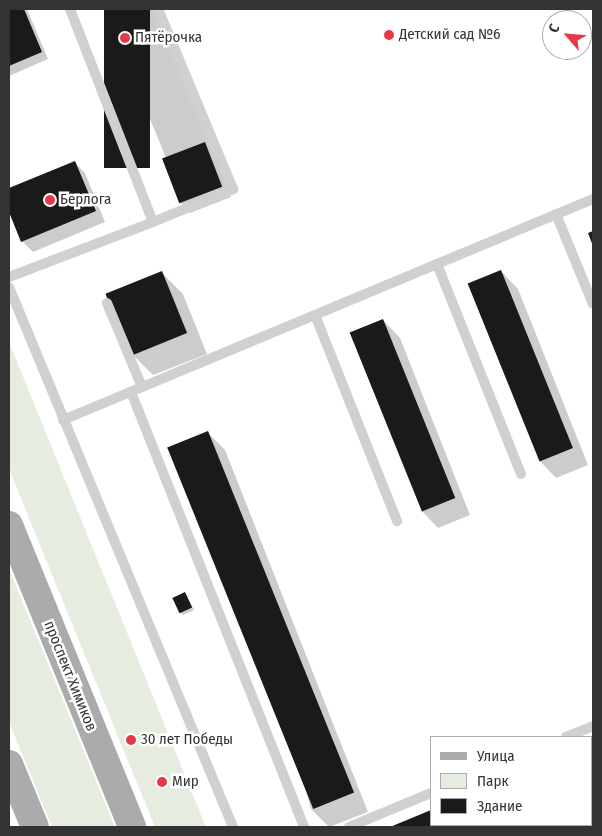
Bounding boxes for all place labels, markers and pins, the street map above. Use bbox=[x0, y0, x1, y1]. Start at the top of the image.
place label: Детский сад №6 bbox=[399, 26, 500, 44]
place label: Пятёрочка bbox=[135, 29, 202, 47]
marker: Детский сад №6 bbox=[383, 29, 395, 41]
marker: Пятёрочка bbox=[119, 32, 131, 44]
place label: Берлога bbox=[60, 191, 111, 209]
marker: Берлога bbox=[44, 194, 56, 206]
place label: 30 лет Победы bbox=[141, 731, 233, 749]
marker: 30 лет Победы bbox=[125, 734, 137, 746]
place label: Мир bbox=[172, 773, 199, 791]
marker: Мир bbox=[156, 776, 168, 788]

